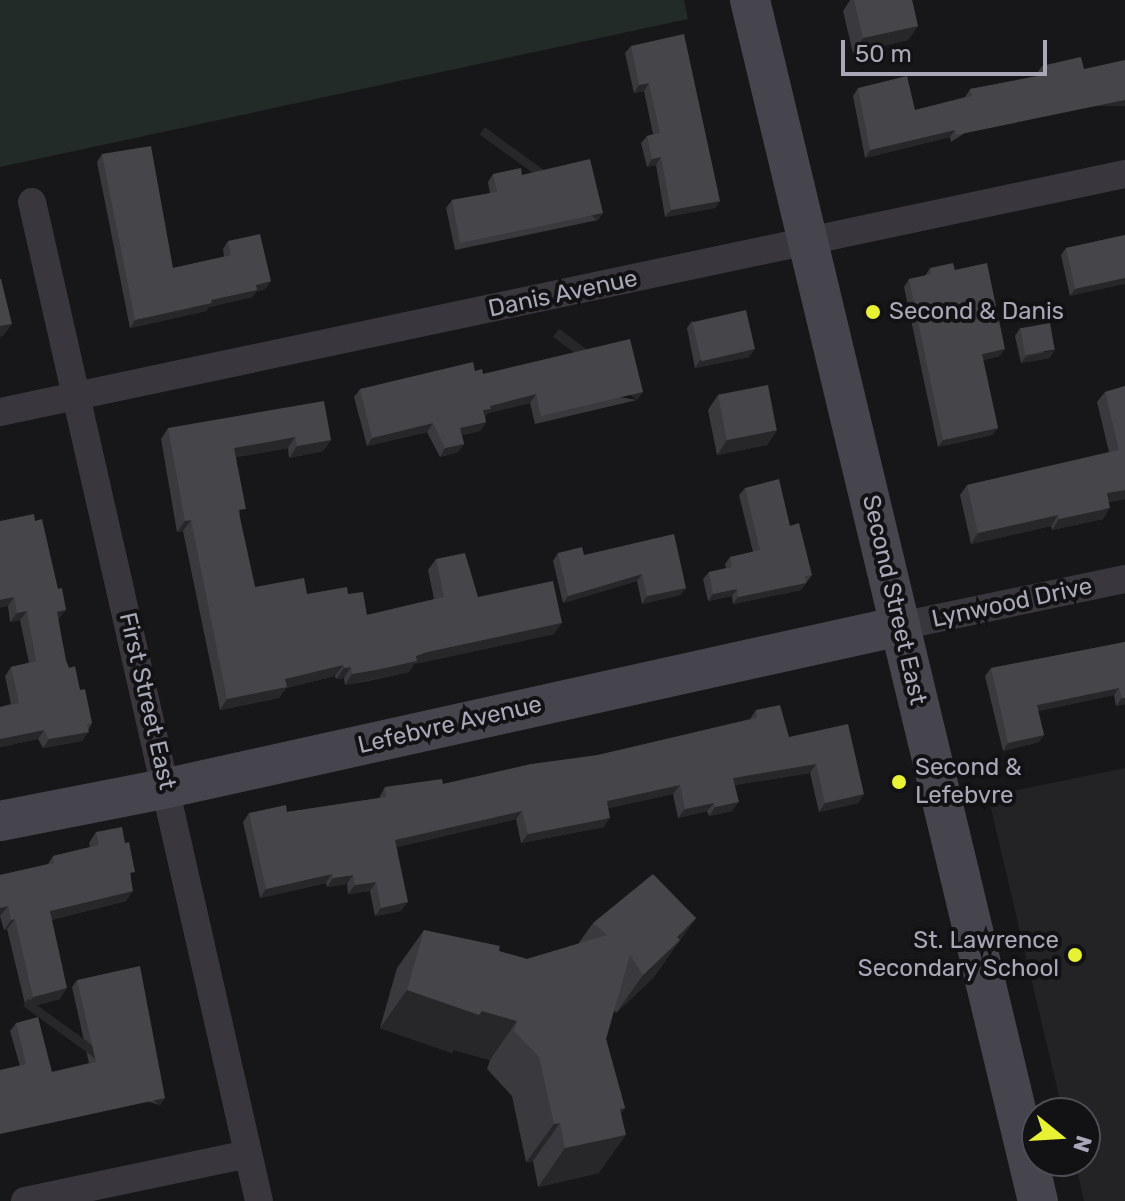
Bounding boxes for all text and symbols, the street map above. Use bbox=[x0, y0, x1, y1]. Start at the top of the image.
scale bar bbox=[845, 24, 1051, 74]
text: 50 m bbox=[855, 40, 912, 68]
street label: Danis Avenue bbox=[486, 264, 640, 324]
place label: Second & Danis bbox=[889, 298, 1064, 326]
marker: Second & Danis bbox=[864, 303, 882, 321]
street label: Second Street East bbox=[856, 492, 932, 708]
street label: Lynwood Drive bbox=[929, 572, 1095, 634]
street label: First Street East bbox=[113, 610, 181, 792]
street label: Lefebvre Avenue bbox=[355, 690, 545, 760]
place label: Second & Lefebvre bbox=[915, 754, 1022, 810]
marker: Second & Lefebvre bbox=[890, 773, 908, 791]
place label: St. Lawrence Secondary School bbox=[857, 927, 1059, 983]
marker: St. Lawrence Secondary School bbox=[1066, 946, 1084, 964]
north arrow bbox=[1021, 1097, 1101, 1177]
text: N bbox=[1067, 1132, 1098, 1156]

